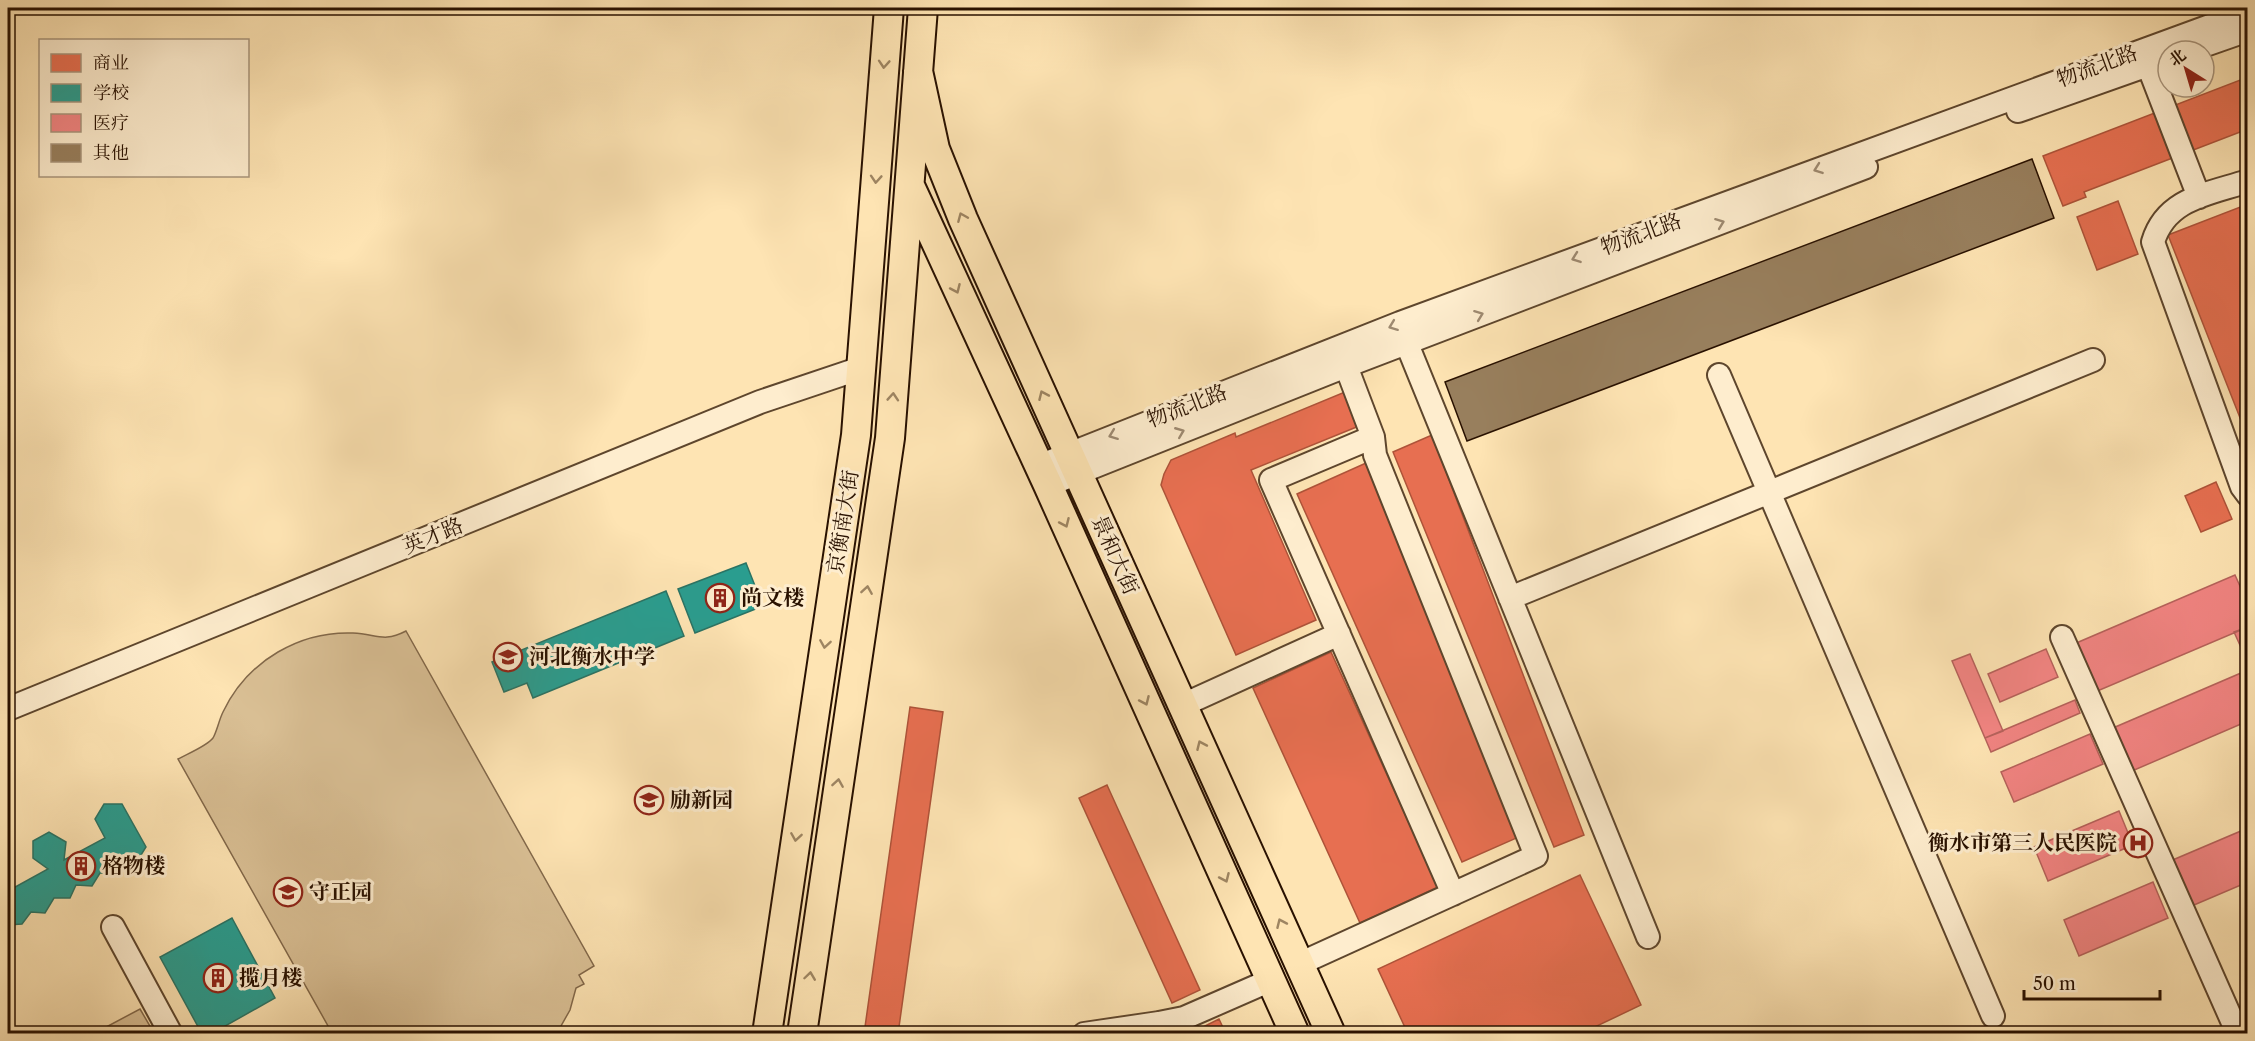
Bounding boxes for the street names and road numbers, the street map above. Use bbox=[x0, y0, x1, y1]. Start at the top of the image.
street label: 物流北路 bbox=[2053, 39, 2141, 92]
street label: 物流北路 bbox=[1597, 207, 1685, 260]
street label: 物流北路 bbox=[1143, 379, 1231, 432]
street label: 京衡南大街 bbox=[822, 468, 863, 576]
street label: 景和大街 bbox=[1087, 511, 1144, 598]
street label: 英才路 bbox=[399, 512, 467, 559]

